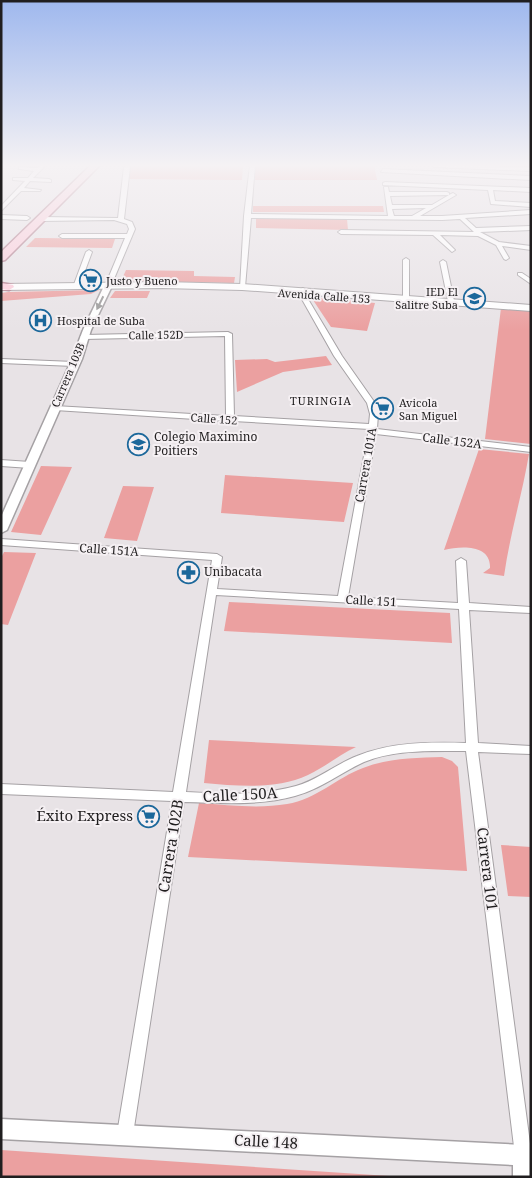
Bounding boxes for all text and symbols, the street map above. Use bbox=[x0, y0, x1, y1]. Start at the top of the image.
supermarket icon: Justo y Bueno bbox=[78, 269, 102, 293]
place label: Justo y Bueno bbox=[105, 273, 178, 288]
place label: IED El Salitre Suba bbox=[395, 284, 459, 312]
street label: Avenida Calle 153 bbox=[277, 285, 371, 306]
school or university icon: IED El Salitre Suba bbox=[462, 286, 486, 310]
one-way arrow bbox=[96, 296, 104, 310]
hospital icon: Hospital de Suba bbox=[29, 309, 53, 333]
place label: Hospital de Suba bbox=[57, 313, 145, 328]
street label: Calle 152D bbox=[128, 327, 184, 342]
street label: Carrera 103B bbox=[47, 340, 88, 409]
district label: TURINGIA bbox=[290, 393, 352, 408]
place label: Avicola San Miguel bbox=[399, 395, 458, 423]
supermarket icon: Avicola San Miguel bbox=[371, 397, 395, 421]
street label: Calle 152 bbox=[190, 409, 238, 428]
street label: Carrera 101A bbox=[351, 426, 381, 504]
place label: Colegio Maximino Poitiers bbox=[154, 428, 257, 459]
street label: Calle 152A bbox=[421, 428, 483, 453]
school or university icon: Colegio Maximino Poitiers bbox=[126, 432, 150, 456]
street label: Calle 151A bbox=[79, 539, 140, 560]
pharmacy icon: Unibacata bbox=[176, 560, 200, 584]
place label: Unibacata bbox=[204, 563, 262, 580]
street label: Calle 151 bbox=[345, 591, 397, 610]
street label: Calle 150A bbox=[202, 782, 278, 806]
street label: Carrera 102B bbox=[153, 798, 187, 894]
supermarket icon: Éxito Express bbox=[137, 804, 161, 828]
place label: Éxito Express bbox=[37, 805, 133, 825]
street label: Carrera 101 bbox=[473, 826, 503, 912]
street label: Calle 148 bbox=[234, 1129, 299, 1153]

